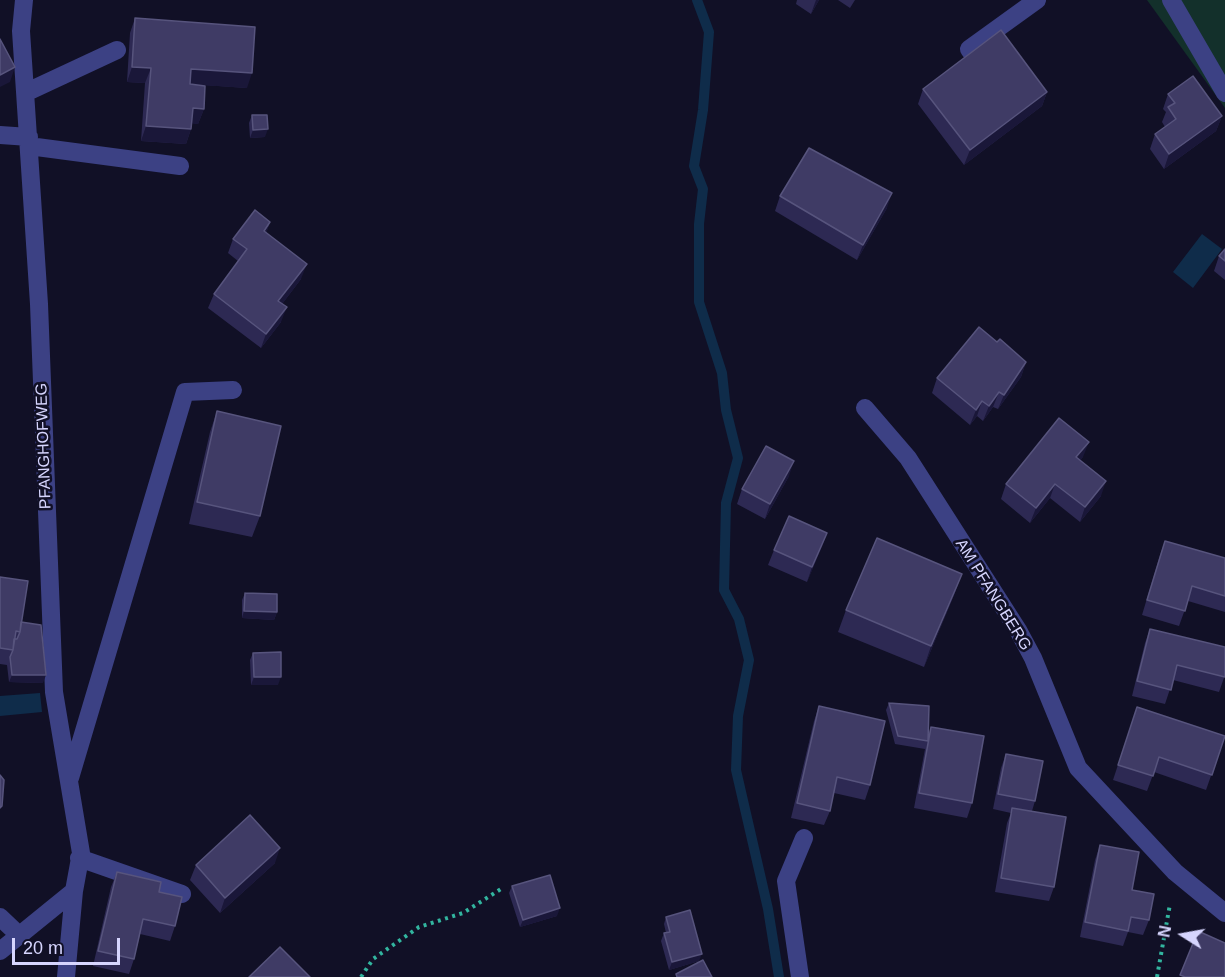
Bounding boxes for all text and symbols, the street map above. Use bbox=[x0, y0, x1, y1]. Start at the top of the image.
street label: PFANGHOFWEG bbox=[32, 383, 56, 509]
street label: AM PFANGBERG bbox=[951, 536, 1035, 654]
north arrow bbox=[1153, 905, 1213, 965]
text: N bbox=[1155, 924, 1174, 939]
scale bar bbox=[15, 926, 123, 964]
text: 20 m bbox=[23, 938, 63, 958]

